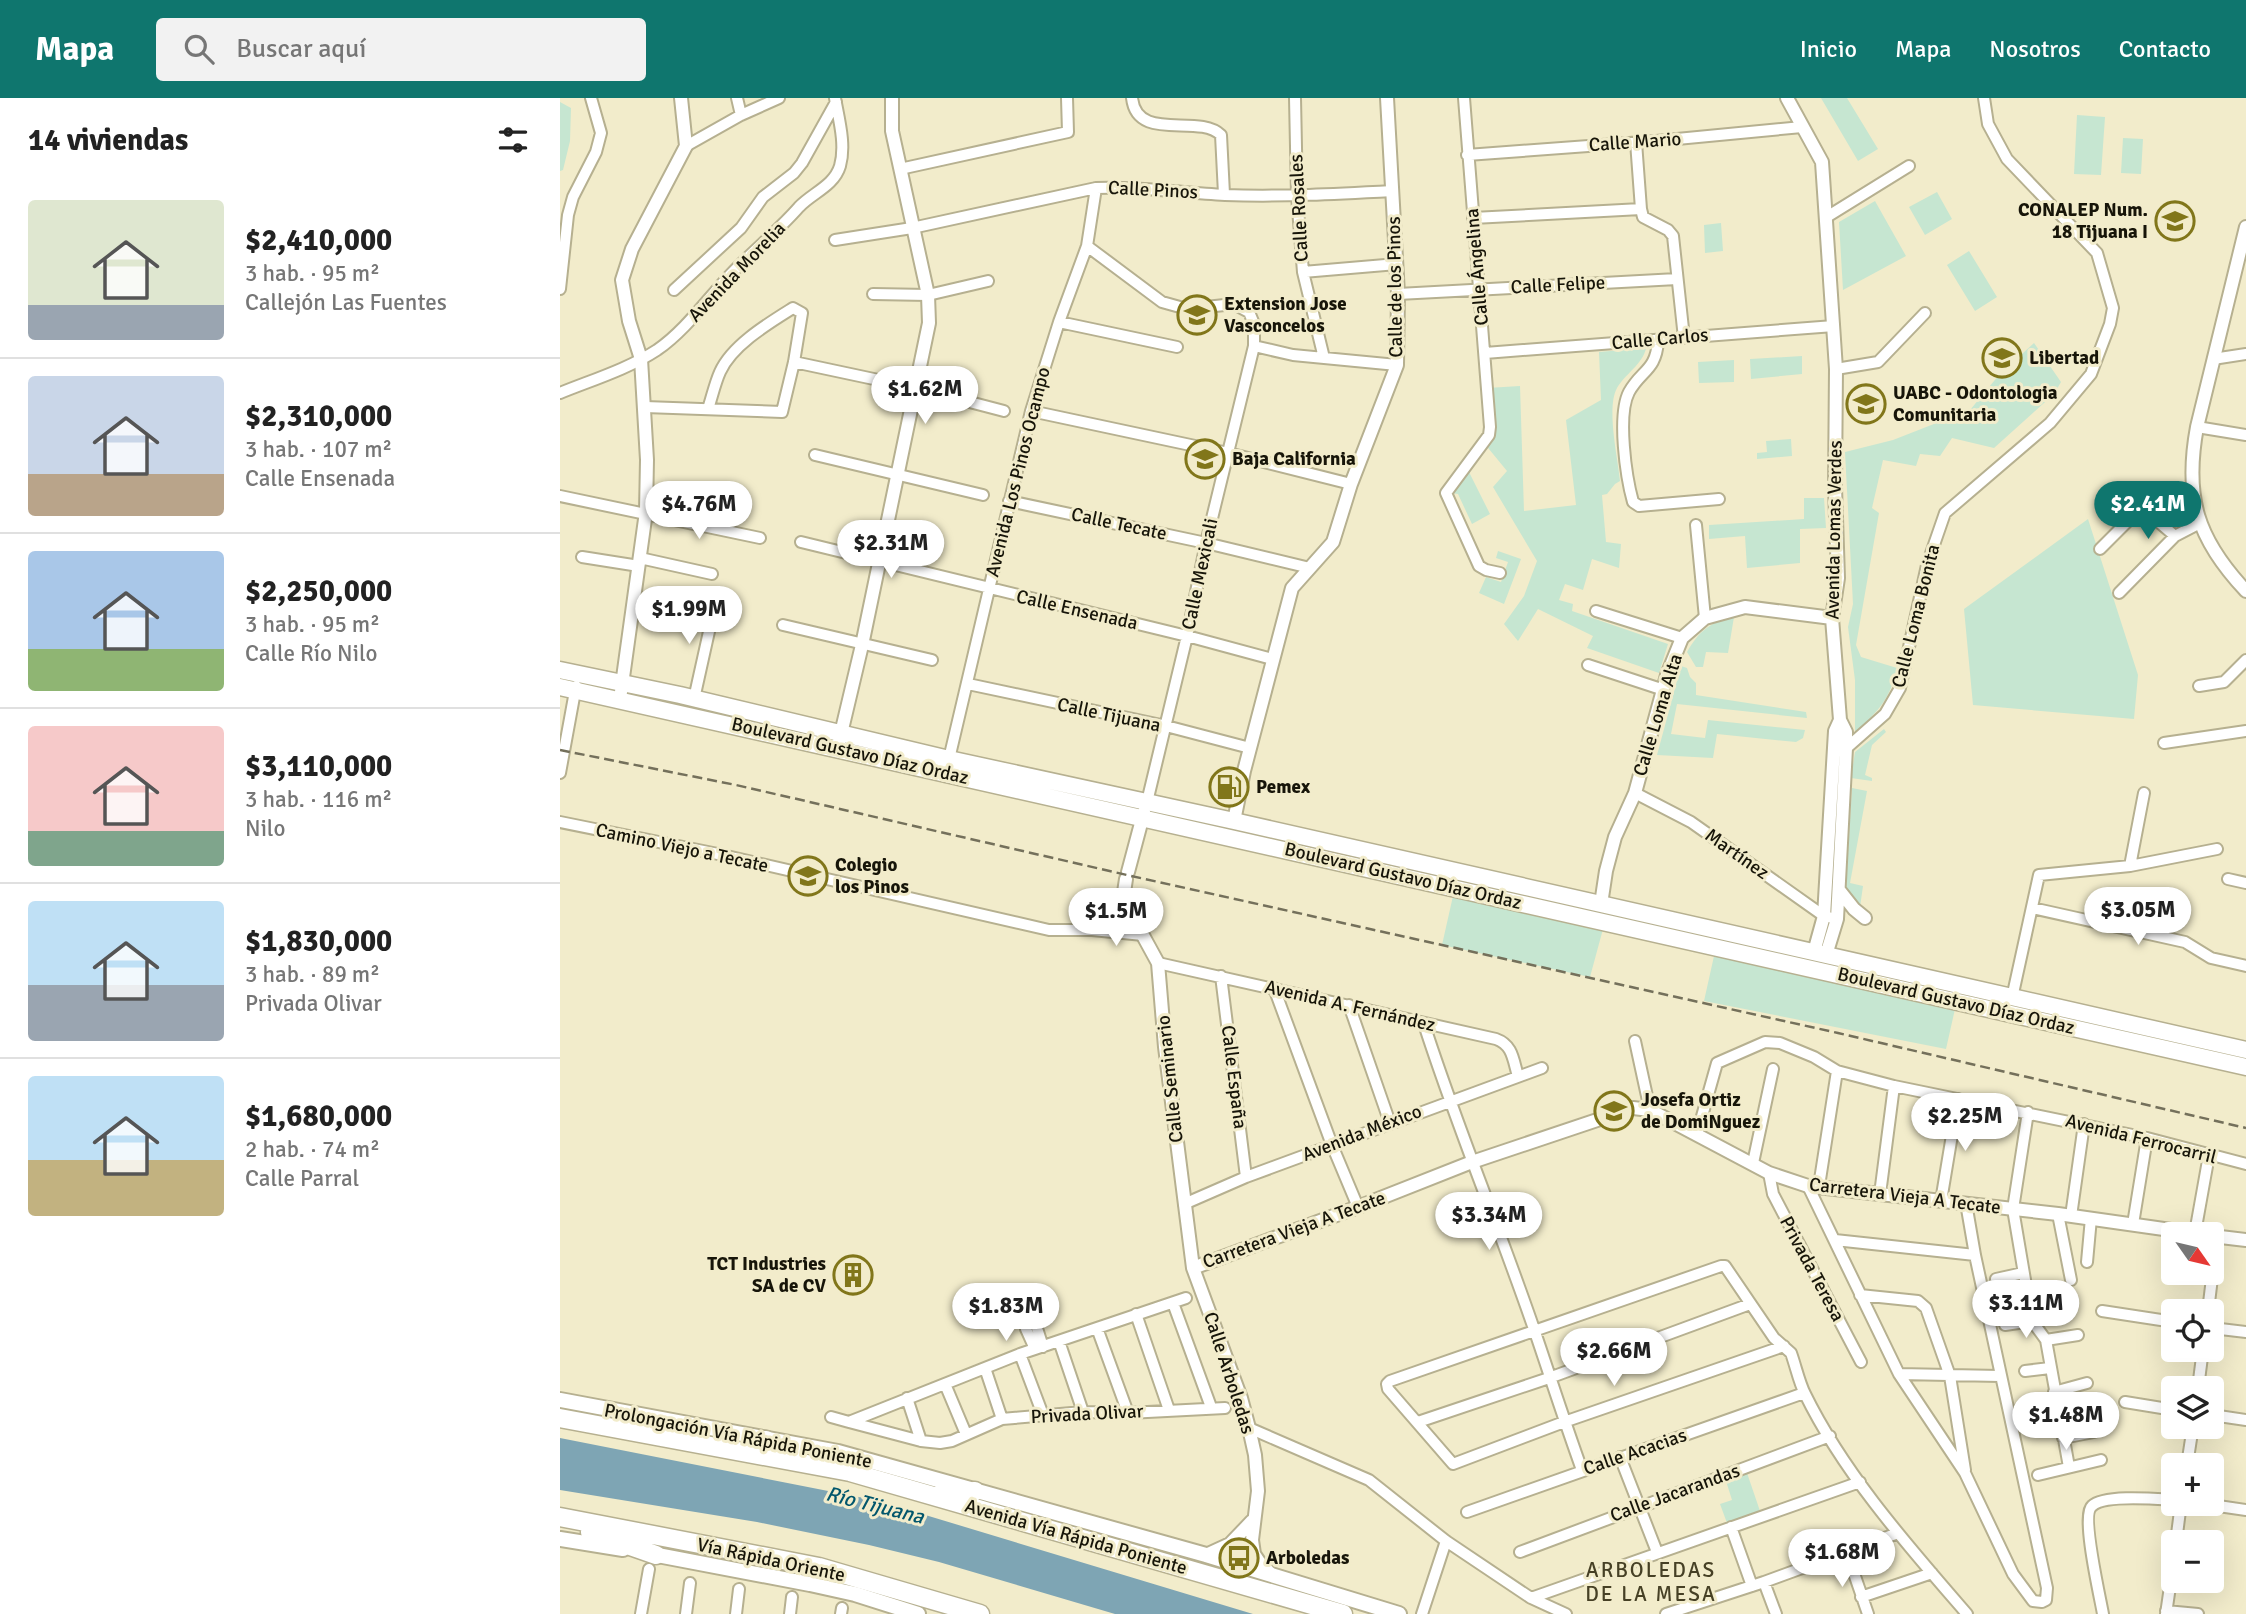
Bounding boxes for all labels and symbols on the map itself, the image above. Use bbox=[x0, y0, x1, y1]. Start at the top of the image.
street label: Calle Mario bbox=[1588, 127, 1682, 157]
street label: Calle Rosales bbox=[1284, 154, 1314, 262]
street label: Calle Pinos bbox=[1107, 176, 1199, 204]
place label: CONALEP Num. 18 Tijuana I bbox=[2018, 198, 2148, 244]
school or university icon: CONALEP Num. 18 Tijuana I bbox=[2154, 200, 2196, 242]
street label: Calle Ángelina bbox=[1460, 207, 1494, 327]
street label: Calle de los Pinos bbox=[1382, 216, 1408, 358]
street label: Avenida Morelia bbox=[683, 217, 791, 327]
street label: Calle Felipe bbox=[1510, 271, 1606, 299]
place label: Extension Jose Vasconcelos bbox=[1224, 292, 1347, 338]
school or university icon: Extension Jose Vasconcelos bbox=[1176, 294, 1218, 336]
street label: Calle Carlos bbox=[1611, 323, 1709, 355]
school or university icon: Libertad bbox=[1981, 337, 2023, 379]
place label: Libertad bbox=[2029, 346, 2099, 370]
street label: Avenida Los Pinos Ocampo bbox=[980, 365, 1056, 579]
pin: $1.62M bbox=[868, 366, 982, 426]
place label: UABC - Odontologia Comunitaria bbox=[1893, 381, 2058, 427]
school or university icon: UABC - Odontologia Comunitaria bbox=[1845, 383, 1887, 425]
school or university icon: Baja California bbox=[1184, 438, 1226, 480]
street label: Avenida Lomas Verdes bbox=[1820, 440, 1848, 620]
place label: Baja California bbox=[1232, 447, 1356, 471]
pin: $4.76M bbox=[642, 482, 756, 541]
pin: $2.41M bbox=[2091, 482, 2205, 541]
street label: Calle Tecate bbox=[1069, 502, 1169, 546]
street label: Calle Mexicali bbox=[1176, 516, 1224, 632]
pin: $2.31M bbox=[834, 520, 948, 580]
street label: Calle Loma Bonita bbox=[1887, 542, 1945, 690]
street label: Calle Ensenada bbox=[1014, 584, 1140, 636]
pin: $1.99M bbox=[632, 587, 746, 646]
street label: Calle Loma Alta bbox=[1628, 651, 1688, 779]
street label: Calle Tijuana bbox=[1055, 692, 1163, 738]
street label: Boulevard Gustavo Díaz Ordaz bbox=[729, 712, 971, 790]
fuel station icon: Pemex bbox=[1208, 766, 1250, 808]
place label: Pemex bbox=[1256, 775, 1311, 799]
street label: Camino Viejo a Tecate bbox=[593, 818, 771, 878]
street label: Martínez bbox=[1700, 823, 1774, 885]
street label: Boulevard Gustavo Díaz Ordaz bbox=[1282, 837, 1524, 915]
place label: Colegio los Pinos bbox=[835, 853, 909, 899]
school or university icon: Colegio los Pinos bbox=[787, 855, 829, 897]
pin: $1.5M bbox=[1067, 888, 1165, 948]
pin: $3.05M bbox=[2081, 888, 2195, 947]
street label: Boulevard Gustavo Díaz Ordaz bbox=[1835, 962, 2077, 1040]
street label: Avenida A. Fernández bbox=[1262, 975, 1438, 1037]
street label: Calle Seminario bbox=[1151, 1014, 1189, 1144]
street label: Calle España bbox=[1216, 1024, 1252, 1130]
place label: Josefa Ortiz de DomiNguez bbox=[1641, 1088, 1761, 1134]
school or university icon: Josefa Ortiz de DomiNguez bbox=[1593, 1090, 1635, 1132]
pin: $2.25M bbox=[1908, 1094, 2022, 1153]
street label: Avenida México bbox=[1299, 1099, 1425, 1167]
street label: Avenida Ferrocarril bbox=[2063, 1109, 2219, 1169]
street label: Carretera Vieja A Tecate bbox=[1808, 1172, 2002, 1220]
street label: Carretera Vieja A Tecate bbox=[1199, 1186, 1389, 1274]
pin: $3.34M bbox=[1432, 1192, 1546, 1252]
street label: Privada Teresa bbox=[1774, 1212, 1850, 1326]
north arrow bbox=[2161, 1222, 2224, 1284]
place label: TCT Industries SA de CV bbox=[707, 1252, 826, 1298]
building icon: TCT Industries SA de CV bbox=[832, 1254, 874, 1296]
pin: $3.11M bbox=[1969, 1280, 2083, 1340]
pin: $1.83M bbox=[949, 1284, 1063, 1343]
street label: Calle Arboledas bbox=[1198, 1309, 1260, 1437]
pin: $2.66M bbox=[1557, 1328, 1671, 1388]
pin: $1.48M bbox=[2009, 1392, 2123, 1452]
street label: Prolongación Vía Rápida Poniente bbox=[602, 1398, 874, 1474]
street label: Privada Olivar bbox=[1030, 1399, 1144, 1429]
street label: Calle Acacias bbox=[1580, 1423, 1690, 1481]
street label: Calle Jacarandas bbox=[1607, 1458, 1743, 1528]
water label: Río Tijuana bbox=[823, 1480, 928, 1530]
street label: Avenida Vía Rápida Poniente bbox=[962, 1494, 1190, 1580]
pin: $1.68M bbox=[1785, 1530, 1899, 1589]
street label: Vía Rápida Oriente bbox=[695, 1533, 847, 1587]
bus stop icon: Arboledas bbox=[1218, 1537, 1260, 1579]
place label: Arboledas bbox=[1266, 1546, 1349, 1570]
district label: ARBOLEDAS DE LA MESA bbox=[1585, 1557, 1717, 1607]

